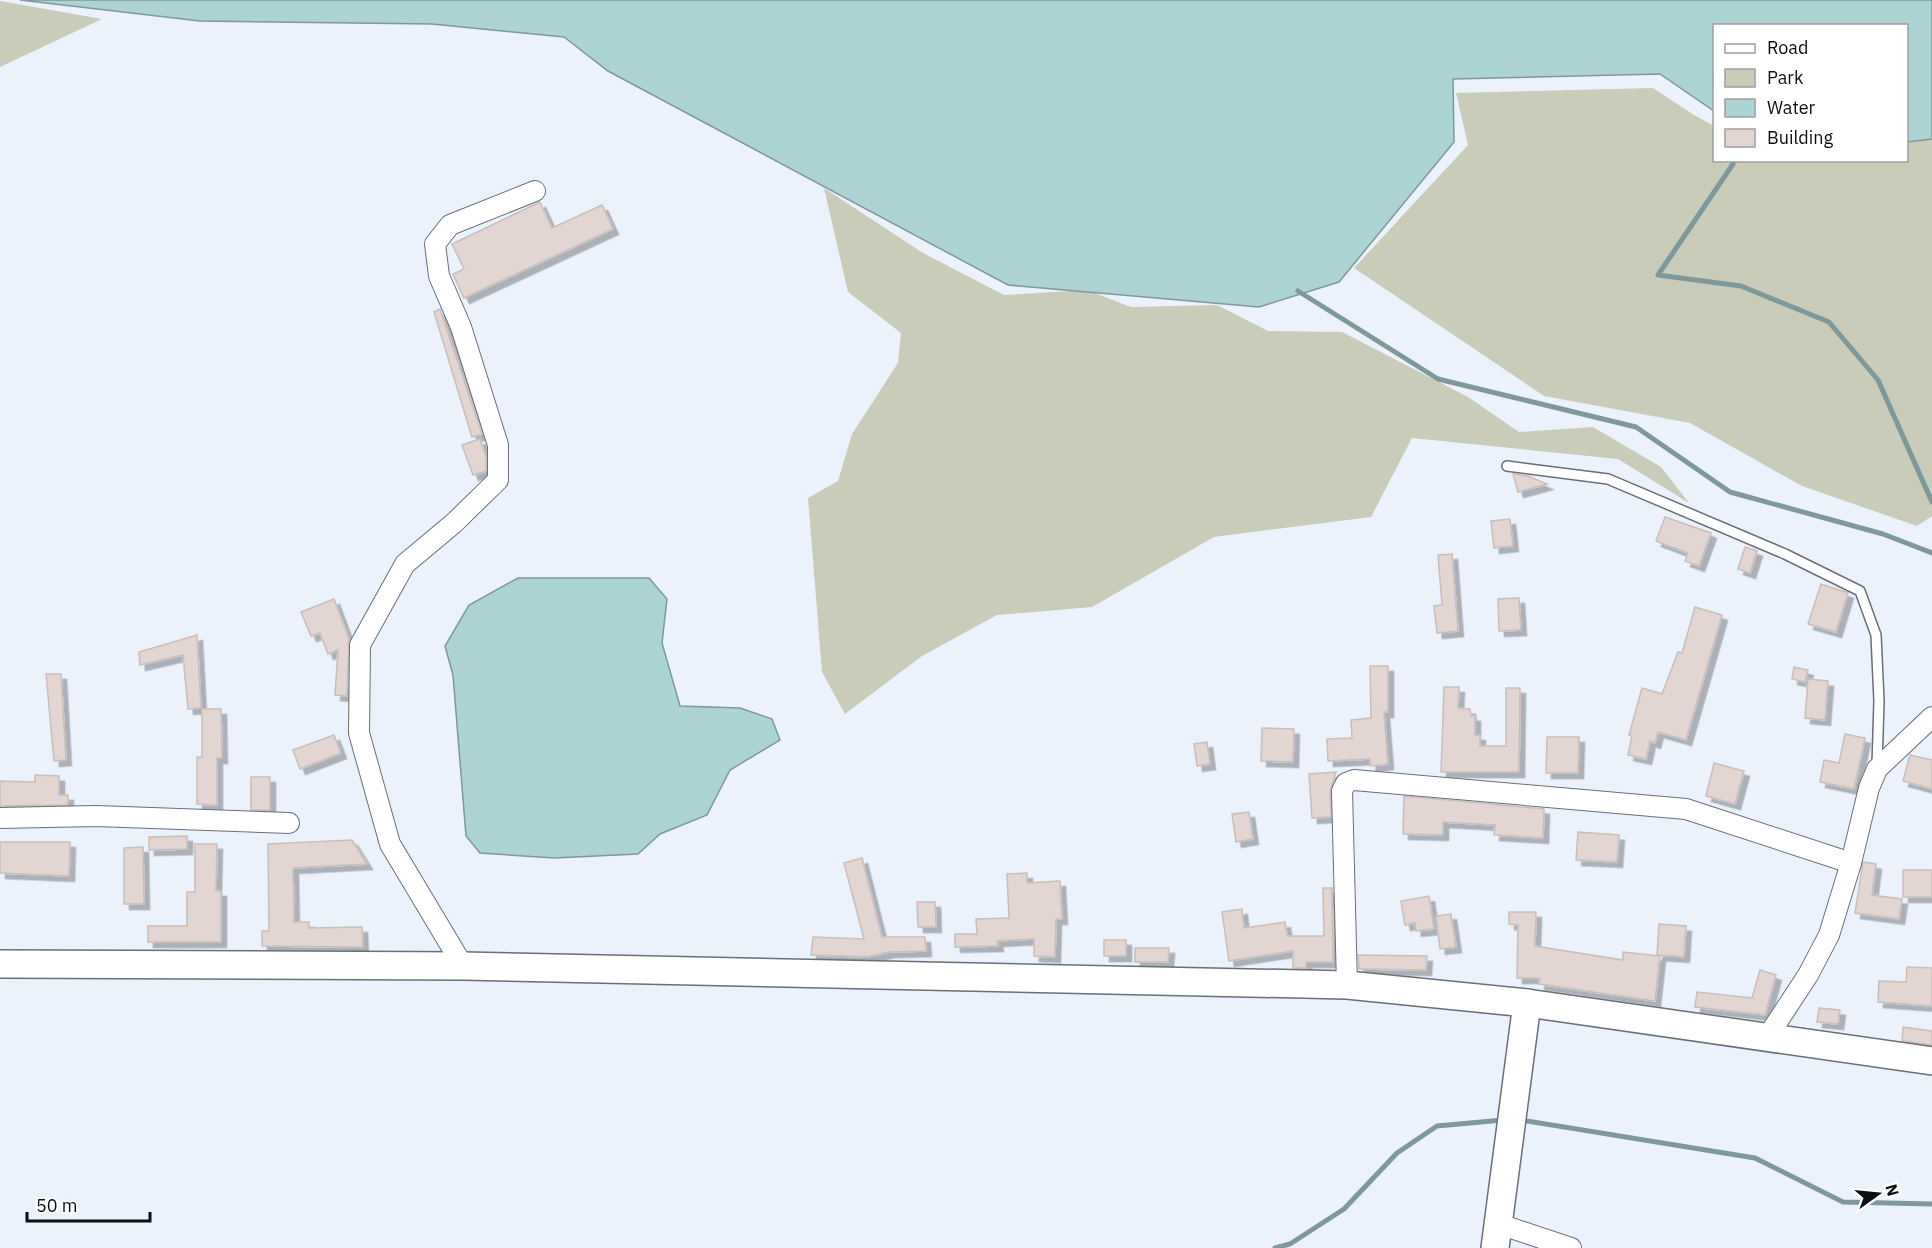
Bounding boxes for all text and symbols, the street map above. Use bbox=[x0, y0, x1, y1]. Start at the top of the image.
legend bbox=[1713, 24, 1908, 162]
text: Road bbox=[1767, 36, 1808, 59]
text: Park bbox=[1767, 66, 1804, 89]
text: Water bbox=[1767, 96, 1816, 119]
text: Building bbox=[1767, 126, 1834, 149]
north arrow bbox=[1848, 1164, 1908, 1224]
text: N bbox=[1881, 1182, 1904, 1198]
scale bar bbox=[27, 1185, 150, 1223]
text: 50 m bbox=[36, 1194, 78, 1217]

